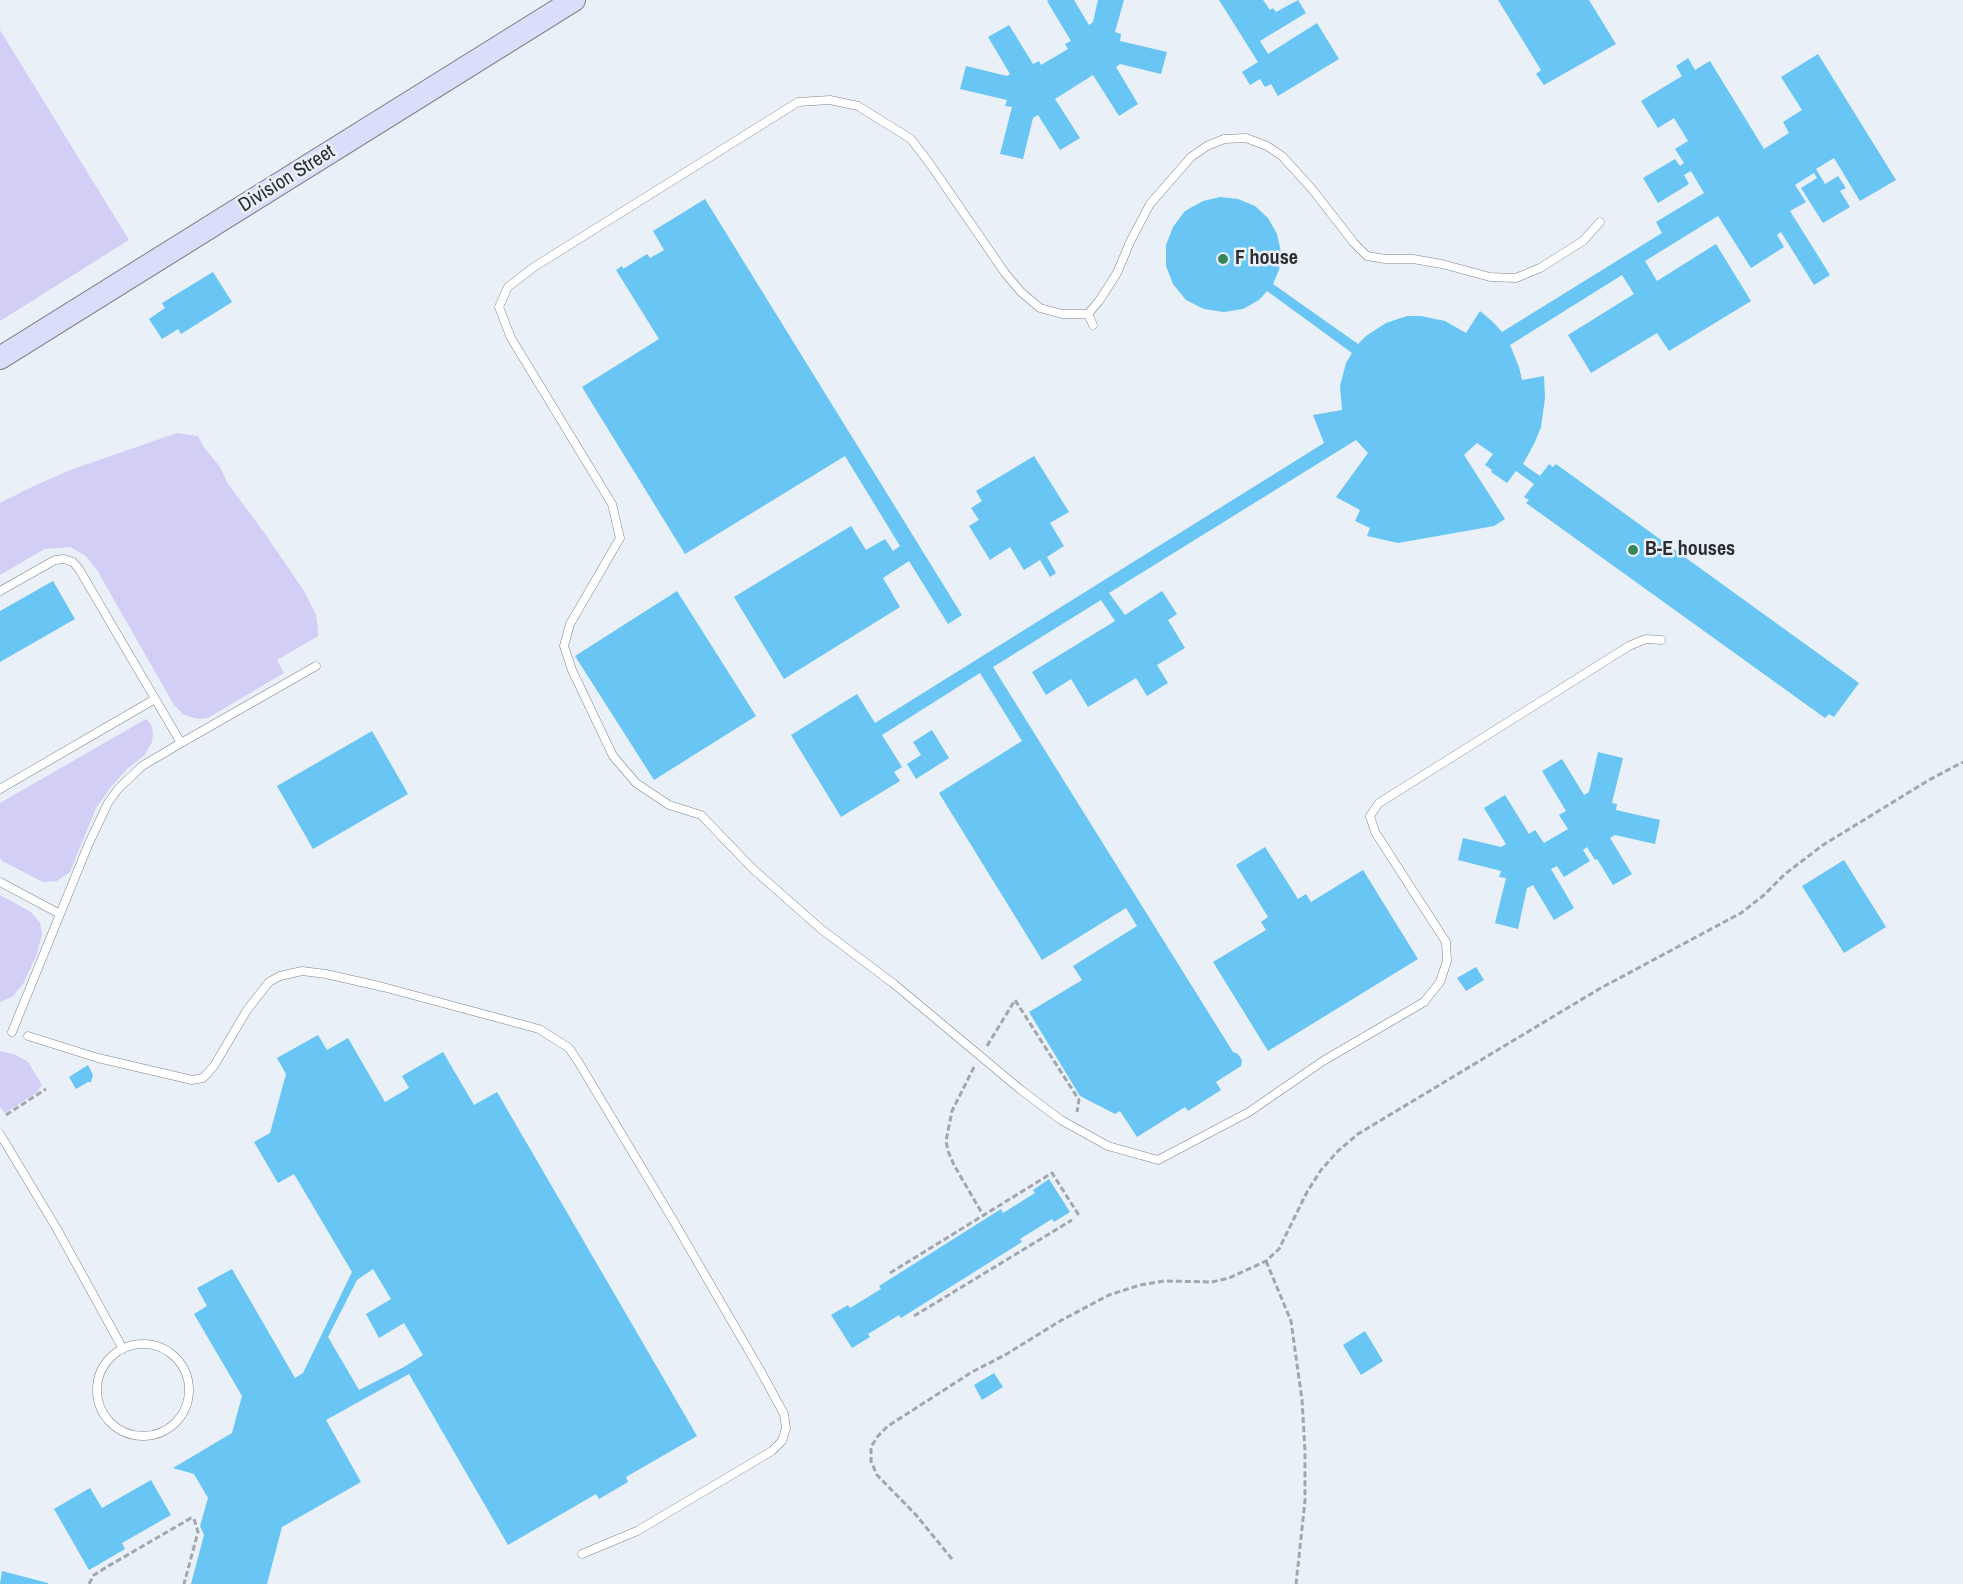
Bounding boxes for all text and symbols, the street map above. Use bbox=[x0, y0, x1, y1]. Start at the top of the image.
street label: Division Street bbox=[235, 140, 339, 218]
place label: F house bbox=[1235, 247, 1298, 271]
marker: F house bbox=[1216, 252, 1230, 266]
place label: B-E houses bbox=[1645, 538, 1735, 562]
marker: B-E houses bbox=[1626, 543, 1640, 557]

